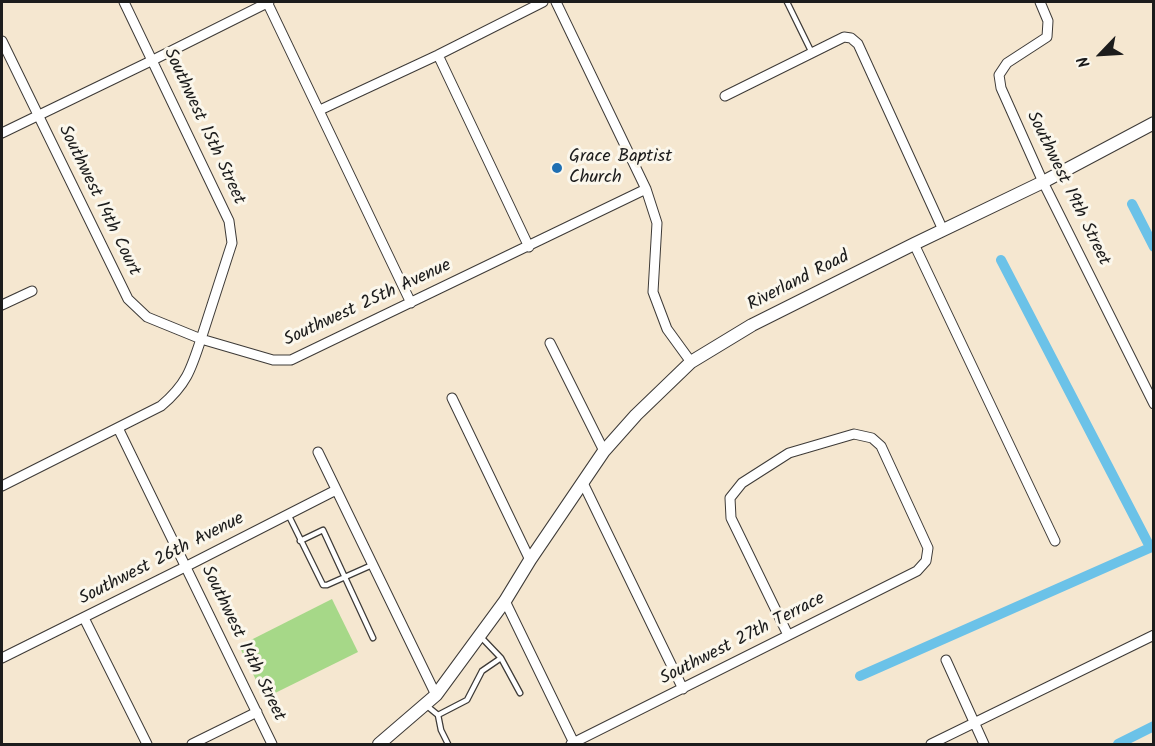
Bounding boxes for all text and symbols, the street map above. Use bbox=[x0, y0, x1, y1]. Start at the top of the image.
north arrow bbox=[1071, 24, 1131, 84]
street label: Southwest 15th Street bbox=[157, 45, 249, 209]
text: N bbox=[1071, 52, 1098, 72]
street label: Southwest 19th Street bbox=[1020, 108, 1114, 270]
street label: Southwest 14th Court bbox=[52, 122, 144, 280]
place label: Grace Baptist Church bbox=[569, 147, 672, 190]
marker: Grace Baptist Church bbox=[550, 161, 564, 175]
street label: Riverland Road bbox=[745, 247, 853, 317]
street label: Southwest 25th Avenue bbox=[281, 256, 455, 352]
street label: Southwest 26th Avenue bbox=[76, 509, 248, 611]
street label: Southwest 14th Street bbox=[195, 563, 289, 725]
street label: Southwest 27th Terrace bbox=[657, 589, 829, 691]

